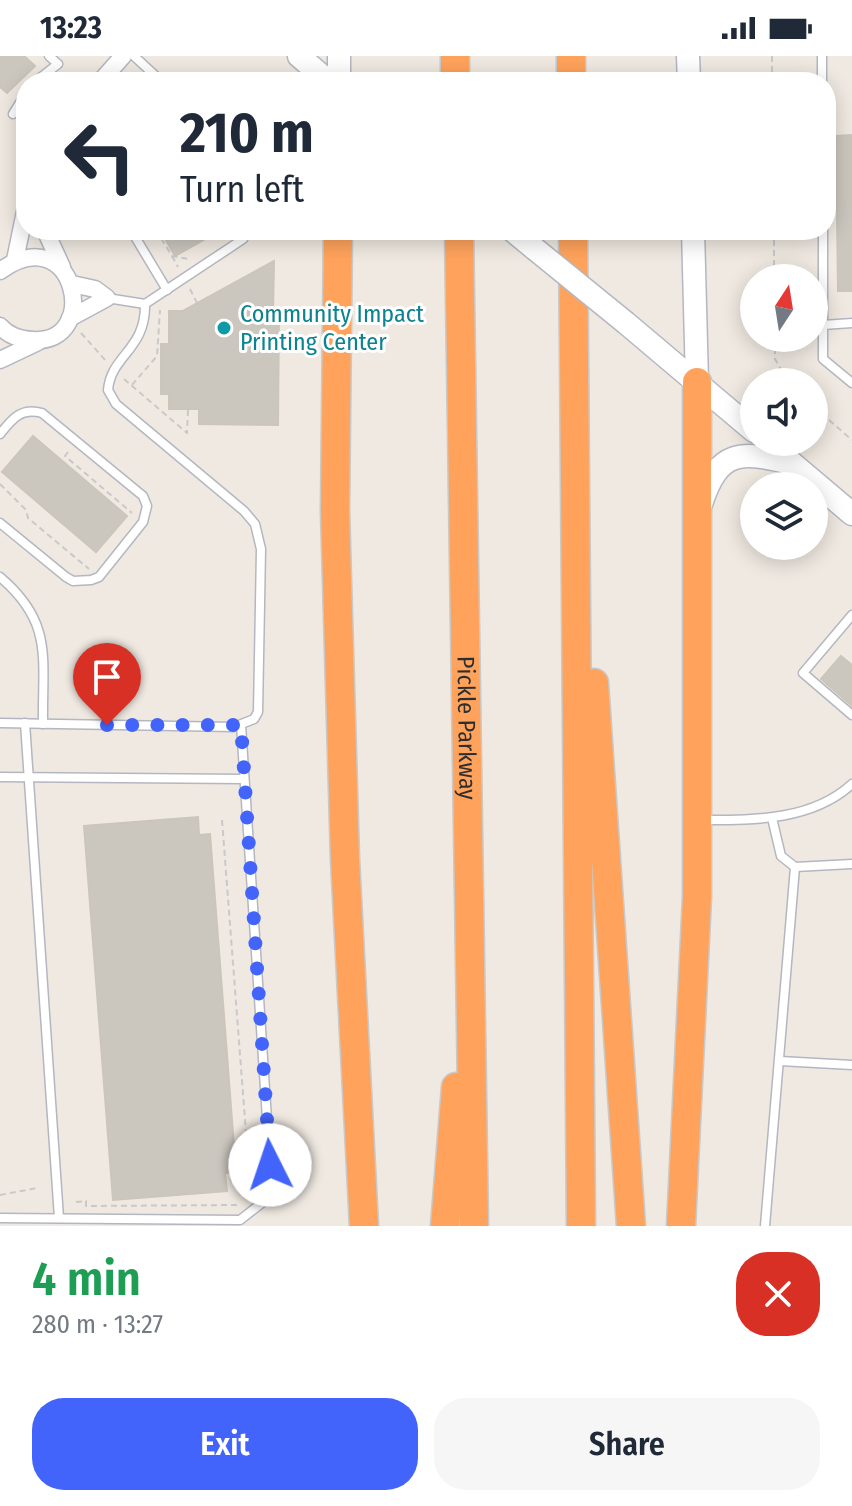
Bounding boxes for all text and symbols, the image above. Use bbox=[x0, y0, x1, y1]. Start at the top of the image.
text: 13:23 bbox=[40, 10, 102, 46]
text: 210 m bbox=[180, 100, 314, 167]
icon: left bbox=[48, 104, 152, 208]
text: Turn left bbox=[180, 168, 304, 212]
north arrow bbox=[740, 264, 828, 352]
map controls bbox=[740, 264, 828, 560]
place label: Community Impact Printing Center bbox=[240, 300, 424, 356]
marker: Community Impact Printing Center bbox=[215, 319, 233, 337]
button: sound bbox=[740, 368, 828, 456]
button: layers bbox=[740, 472, 828, 560]
pin bbox=[73, 643, 141, 725]
icon: arrive bbox=[85, 655, 129, 699]
street label: Pickle Parkway bbox=[451, 656, 482, 800]
position arrow bbox=[228, 1123, 312, 1207]
text: 4 min bbox=[32, 1250, 141, 1308]
button: close bbox=[736, 1252, 820, 1336]
text: 280 m · 13:27 bbox=[32, 1309, 163, 1340]
button: Exit bbox=[32, 1398, 418, 1490]
button: Share bbox=[434, 1398, 820, 1490]

